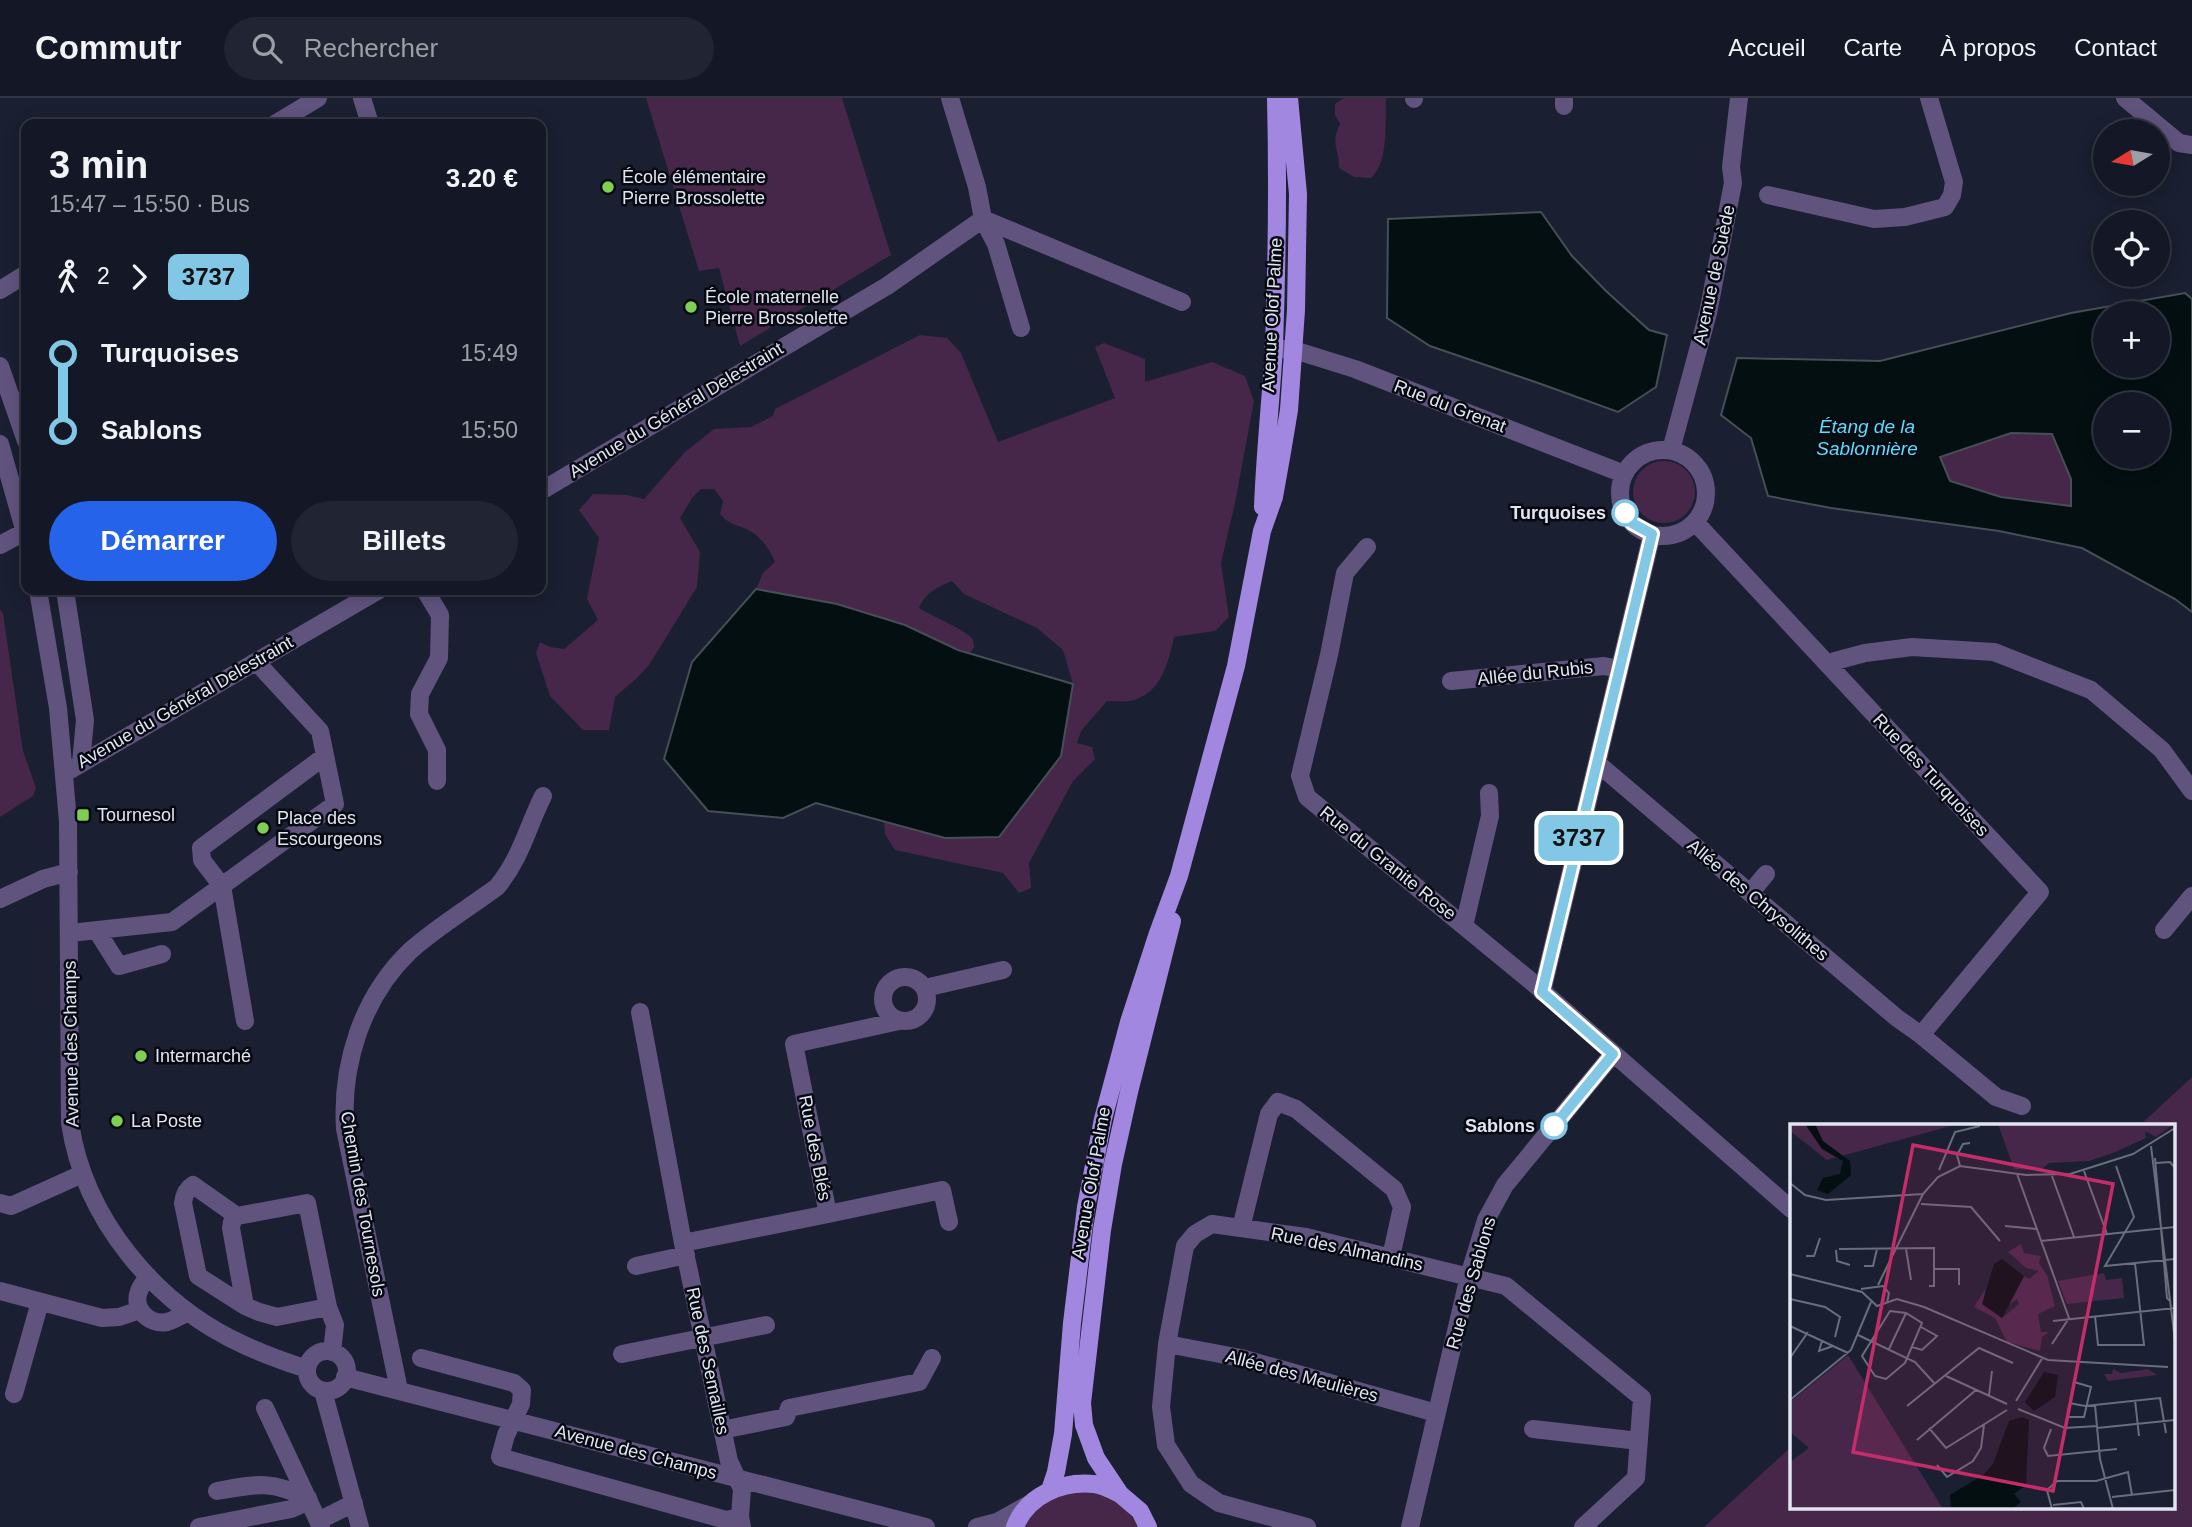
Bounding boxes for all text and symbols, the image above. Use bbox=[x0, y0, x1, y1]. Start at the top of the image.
search box bbox=[224, 17, 714, 80]
text: Commutr bbox=[35, 29, 182, 66]
icon: search bbox=[248, 29, 286, 67]
text: Rechercher bbox=[304, 33, 438, 63]
text: Accueil bbox=[1728, 34, 1806, 61]
text: Carte bbox=[1844, 34, 1902, 61]
text: À propos bbox=[1940, 34, 2036, 61]
text: Contact bbox=[2074, 34, 2157, 61]
north arrow bbox=[2093, 119, 2170, 196]
map controls bbox=[2093, 119, 2170, 469]
text: 3 min bbox=[49, 144, 148, 186]
text: 3.20 € bbox=[446, 163, 518, 193]
place label: École élémentaire Pierre Brossolette bbox=[622, 167, 766, 208]
marker: École élémentaire Pierre Brossolette bbox=[600, 179, 616, 195]
text: 15:47 – 15:50 · Bus bbox=[49, 191, 250, 217]
street label: Avenue de Suède bbox=[1689, 203, 1739, 347]
button: locate bbox=[2093, 210, 2170, 287]
street label: Avenue Olof Palme bbox=[1258, 237, 1286, 393]
icon: walk bbox=[49, 258, 87, 296]
icon: forward bbox=[120, 258, 158, 296]
text: 2 bbox=[97, 263, 110, 289]
text: 3737 bbox=[182, 263, 235, 290]
place label: École maternelle Pierre Brossolette bbox=[705, 287, 848, 328]
marker: École maternelle Pierre Brossolette bbox=[683, 299, 699, 315]
button: + bbox=[2093, 301, 2170, 378]
text: Turquoises bbox=[101, 338, 239, 368]
street label: Avenue du Général Delestraint bbox=[565, 338, 787, 482]
text: 15:49 bbox=[460, 340, 518, 366]
street label: Rue du Grenat bbox=[1391, 376, 1509, 436]
button: − bbox=[2093, 392, 2170, 469]
text: Sablons bbox=[101, 415, 202, 445]
water label: Étang de la Sablonnière bbox=[1816, 416, 1918, 459]
text: 15:50 bbox=[460, 417, 518, 443]
marker: Turquoises bbox=[1612, 500, 1638, 526]
button: Démarrer bbox=[49, 501, 277, 581]
button: Billets bbox=[291, 501, 518, 581]
place label: Turquoises bbox=[1510, 503, 1606, 523]
street label: Avenue du Général Delestraint bbox=[74, 632, 296, 772]
street label: Allée du Rubis bbox=[1476, 657, 1594, 689]
street label: Rue des Turquoises bbox=[1869, 710, 1993, 840]
street label: Rue du Granite Rose bbox=[1316, 802, 1460, 924]
place label: Tournesol bbox=[97, 805, 175, 825]
marker: Tournesol bbox=[75, 807, 91, 823]
place label: Place des Escourgeons bbox=[277, 808, 382, 849]
line badge: 3737 bbox=[1530, 815, 1628, 861]
marker: Place des Escourgeons bbox=[255, 820, 271, 836]
text: 3737 bbox=[1552, 824, 1606, 851]
street label: Allée des Chrysolithes bbox=[1683, 835, 1833, 965]
street label: Avenue des Champs bbox=[60, 960, 82, 1128]
place label: Intermarché bbox=[155, 1046, 251, 1066]
marker: Intermarché bbox=[133, 1048, 149, 1064]
street label: Rue des Blés bbox=[795, 1094, 835, 1202]
street label: Avenue Olof Palme bbox=[1068, 1105, 1114, 1261]
street label: Chemin des Tournesols bbox=[337, 1110, 389, 1298]
place label: La Poste bbox=[131, 1111, 202, 1131]
marker: La Poste bbox=[109, 1113, 125, 1129]
marker: Sablons bbox=[1541, 1113, 1567, 1139]
place label: Sablons bbox=[1465, 1116, 1535, 1136]
inset map bbox=[1790, 1124, 2174, 1510]
street label: Rue des Sablons bbox=[1442, 1214, 1500, 1352]
street label: Rue des Almandins bbox=[1269, 1223, 1425, 1275]
street label: Rue des Semailles bbox=[683, 1286, 733, 1436]
street label: Allée des Meulières bbox=[1224, 1346, 1380, 1406]
street label: Avenue des Champs bbox=[553, 1421, 719, 1483]

